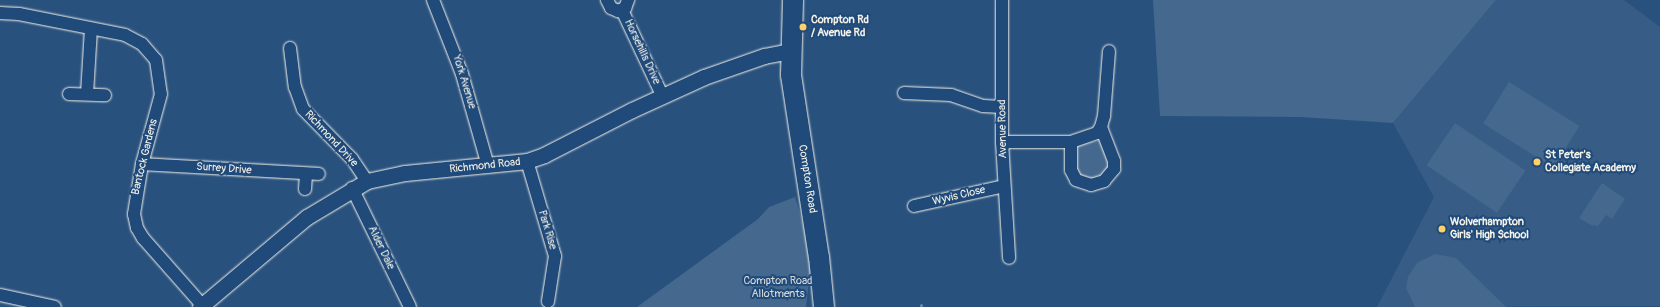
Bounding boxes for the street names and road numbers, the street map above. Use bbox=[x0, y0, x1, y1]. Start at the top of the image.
street label: Horsehills Drive bbox=[621, 17, 663, 87]
street label: York Avenue bbox=[449, 53, 479, 111]
street label: Avenue Road bbox=[996, 99, 1010, 159]
street label: Richmond Drive bbox=[302, 108, 360, 170]
street label: Bantock Gardens bbox=[129, 118, 161, 196]
street label: Compton Road bbox=[795, 144, 819, 214]
street label: Richmond Road bbox=[449, 156, 521, 176]
street label: Surrey Drive bbox=[196, 160, 252, 178]
street label: Wyvis Close bbox=[931, 184, 987, 208]
street label: Park Rise bbox=[535, 209, 559, 251]
street label: Alder Dale bbox=[365, 224, 397, 272]

